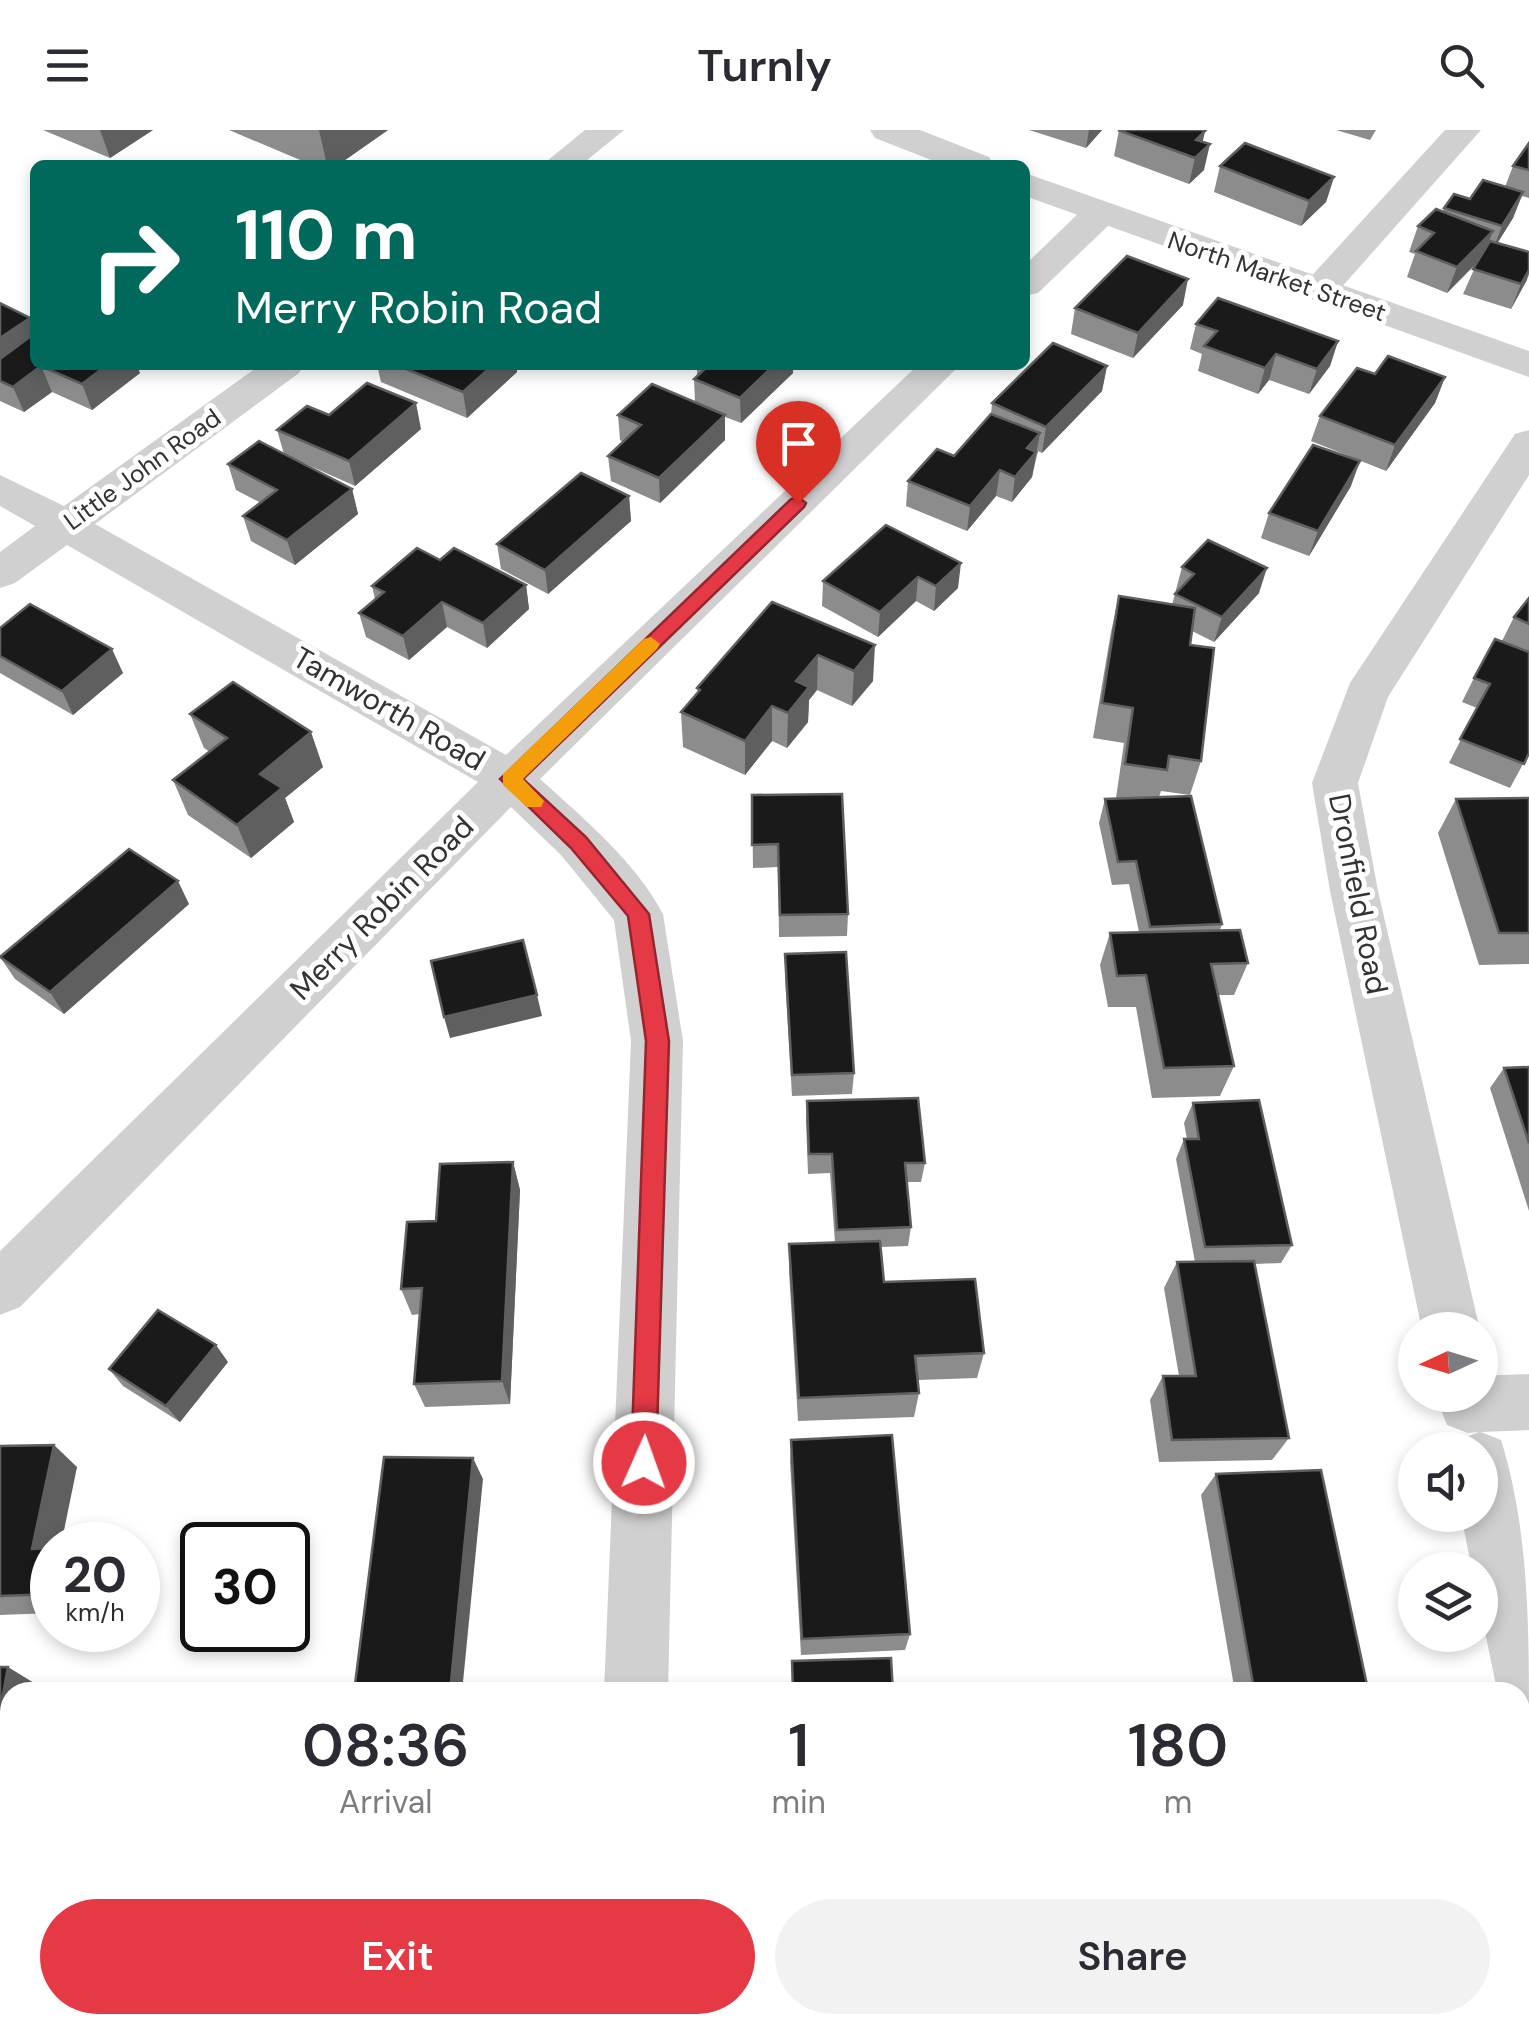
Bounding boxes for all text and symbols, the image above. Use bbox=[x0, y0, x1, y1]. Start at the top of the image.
text: Turnly bbox=[697, 36, 832, 95]
icon: menu bbox=[40, 38, 95, 93]
icon: search bbox=[1434, 38, 1489, 93]
text: 110 m bbox=[235, 190, 418, 281]
icon: right bbox=[70, 200, 200, 330]
street label: North Market Street bbox=[1163, 224, 1390, 329]
text: Merry Robin Road bbox=[235, 278, 602, 337]
street label: Little John Road bbox=[57, 401, 227, 537]
pin bbox=[756, 401, 841, 504]
icon: arrive bbox=[771, 416, 826, 471]
street label: Tamworth Road bbox=[286, 638, 492, 779]
street label: Dronfield Road bbox=[1320, 790, 1397, 997]
street label: Merry Robin Road bbox=[281, 807, 482, 1008]
north arrow bbox=[1398, 1312, 1498, 1412]
map controls bbox=[1398, 1312, 1498, 1652]
position arrow bbox=[592, 1411, 696, 1515]
button: sound bbox=[1398, 1432, 1498, 1532]
speed limit sign: 30 bbox=[180, 1522, 310, 1652]
text: 20 bbox=[63, 1542, 127, 1608]
button: layers bbox=[1398, 1552, 1498, 1652]
text: km/h bbox=[65, 1596, 125, 1629]
text: 08:36 bbox=[302, 1706, 470, 1785]
text: 1 bbox=[788, 1706, 809, 1785]
text: 180 bbox=[1128, 1706, 1228, 1785]
text: Arrival bbox=[339, 1781, 432, 1823]
text: min bbox=[771, 1781, 826, 1823]
text: m bbox=[1164, 1781, 1192, 1823]
button: Exit bbox=[40, 1899, 755, 2014]
button: Share bbox=[775, 1899, 1490, 2014]

